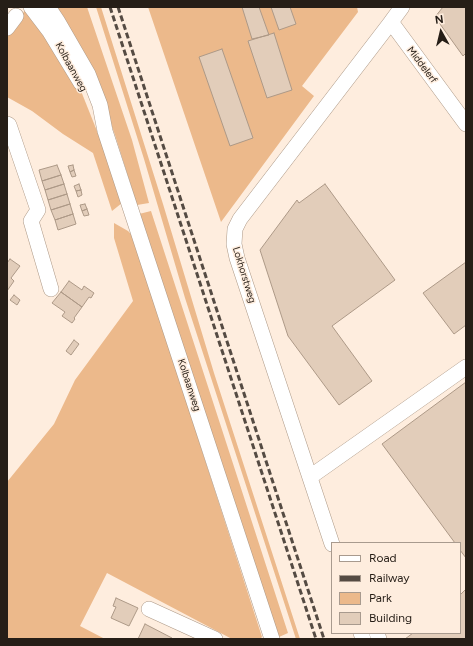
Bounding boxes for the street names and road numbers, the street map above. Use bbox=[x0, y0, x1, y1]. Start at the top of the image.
street label: Kolbaanweg bbox=[53, 40, 89, 94]
street label: Middelerf bbox=[404, 44, 440, 86]
street label: Lokhorstweg bbox=[230, 245, 258, 305]
street label: Kolbaanweg bbox=[175, 357, 203, 413]

